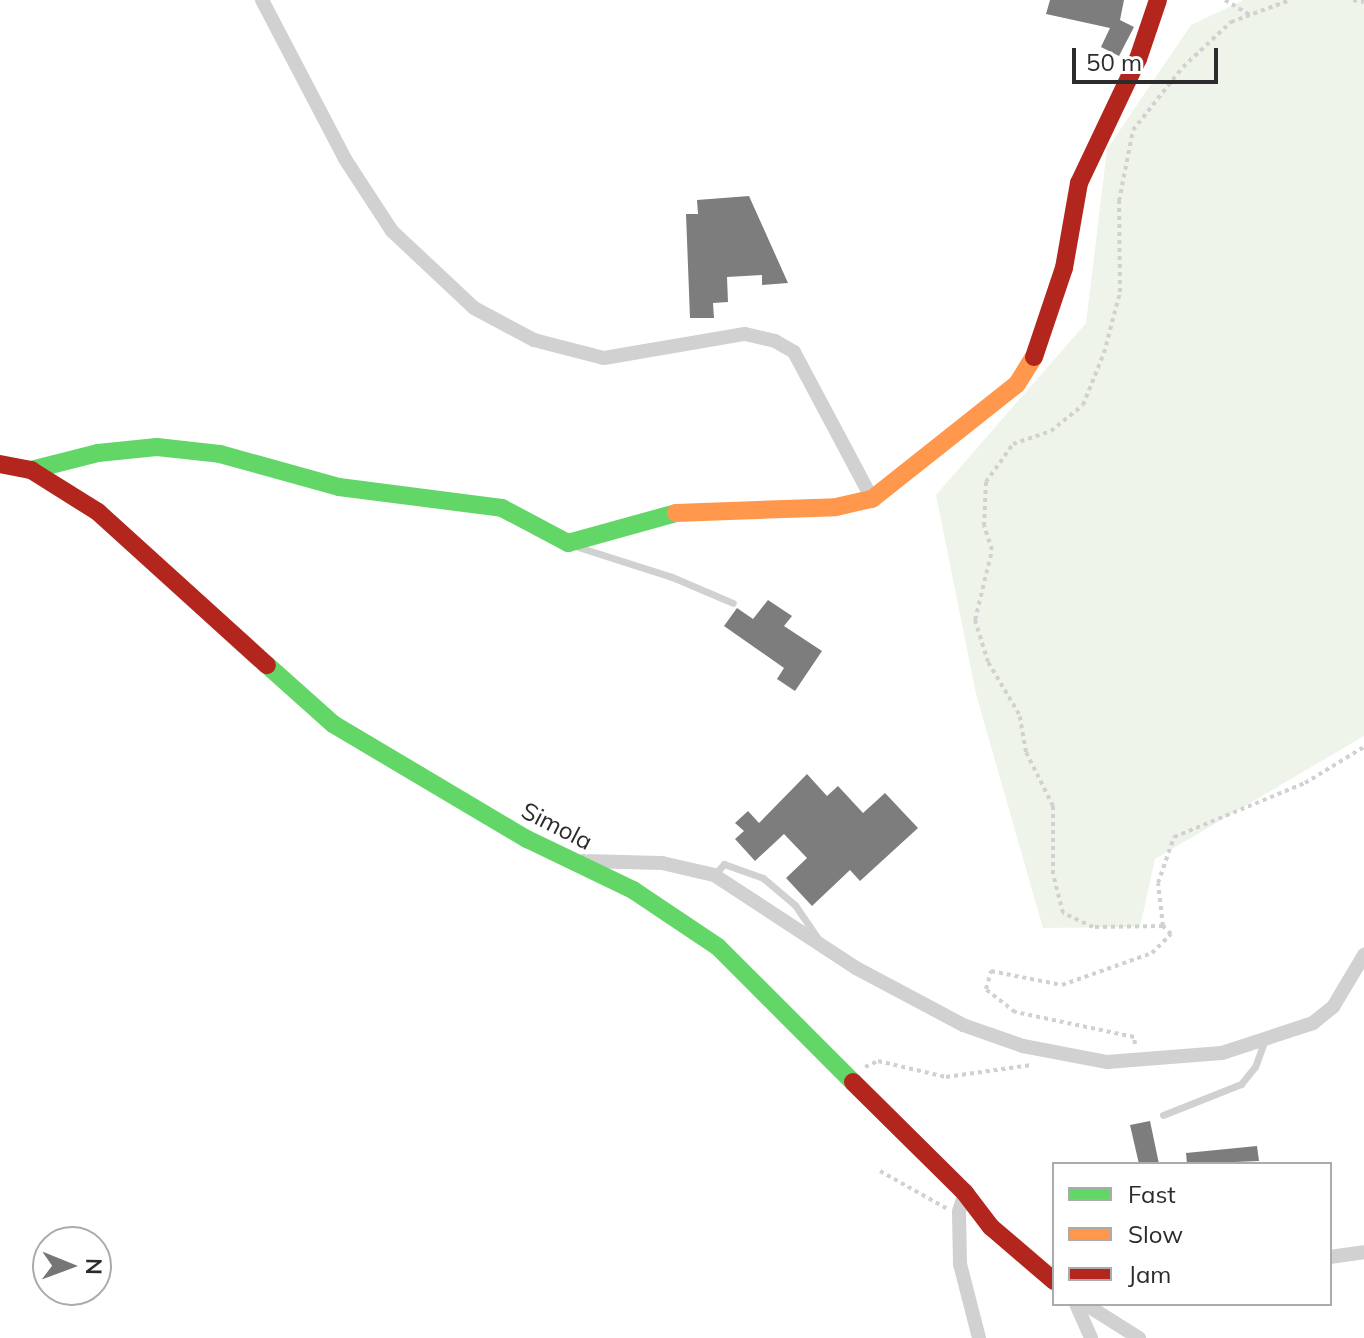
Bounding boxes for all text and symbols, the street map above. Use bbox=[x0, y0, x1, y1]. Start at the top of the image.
scale bar bbox=[1076, 32, 1222, 82]
text: 50 m bbox=[1086, 47, 1142, 77]
street label: Simola bbox=[517, 796, 597, 856]
legend bbox=[1052, 1162, 1332, 1306]
text: Fast bbox=[1128, 1179, 1176, 1209]
text: Slow bbox=[1128, 1219, 1183, 1249]
north arrow bbox=[32, 1226, 112, 1306]
text: N bbox=[80, 1258, 108, 1275]
text: Jam bbox=[1128, 1259, 1171, 1289]

